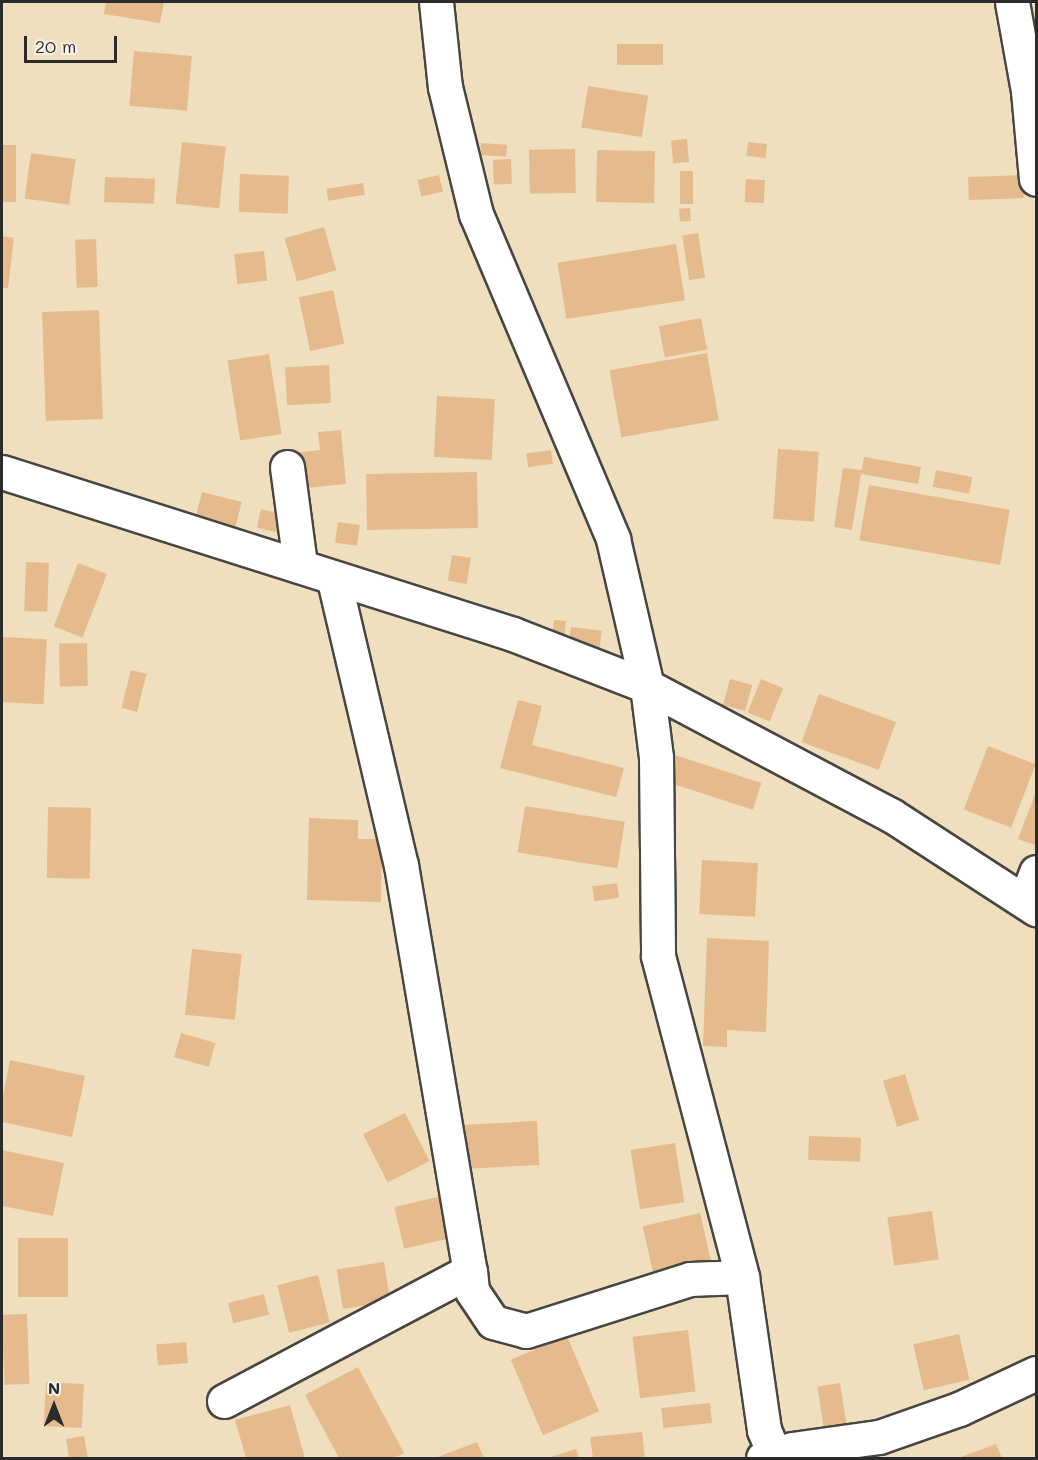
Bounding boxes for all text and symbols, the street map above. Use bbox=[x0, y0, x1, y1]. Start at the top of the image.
scale bar bbox=[27, 24, 120, 62]
text: 20 m bbox=[35, 34, 76, 58]
north arrow bbox=[24, 1376, 84, 1436]
text: N bbox=[48, 1377, 60, 1398]

